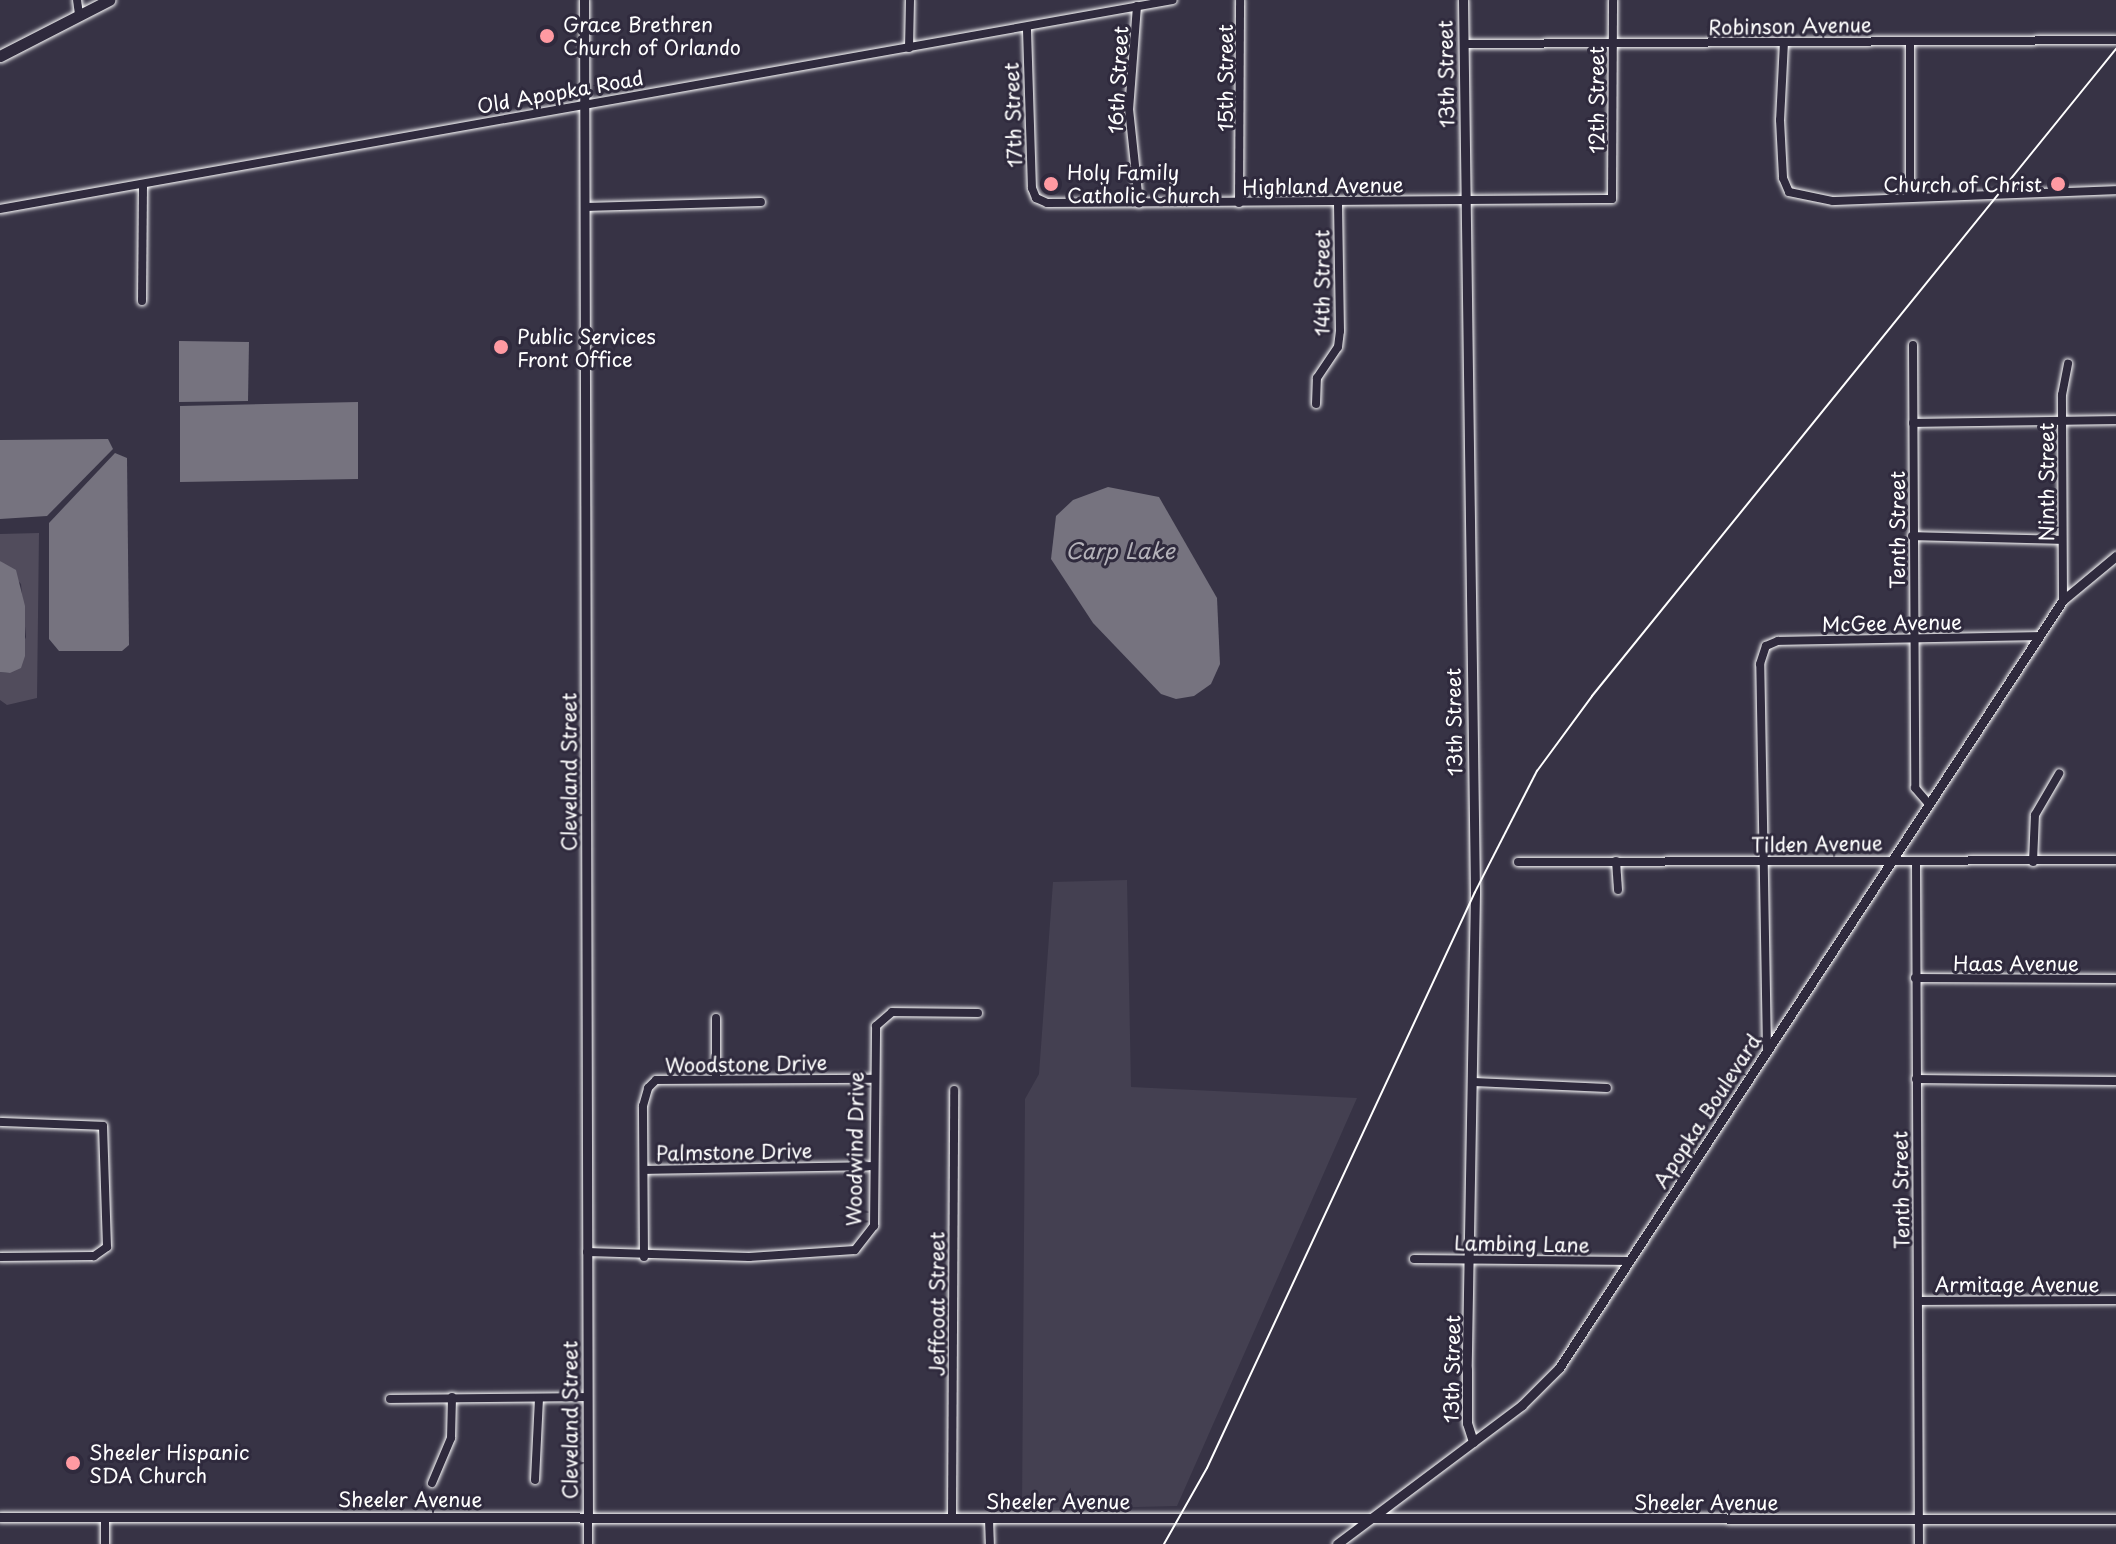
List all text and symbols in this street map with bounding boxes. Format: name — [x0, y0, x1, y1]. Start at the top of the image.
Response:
place label: Grace Brethren Church of Orlando — [563, 12, 741, 59]
street label: Robinson Avenue — [1709, 13, 1871, 39]
street label: 13th Street — [1433, 20, 1459, 128]
street label: 15th Street — [1213, 24, 1237, 132]
street label: 16th Street — [1103, 25, 1133, 135]
marker: Grace Brethren Church of Orlando — [538, 27, 556, 45]
street label: 12th Street — [1584, 45, 1608, 155]
street label: 17th Street — [999, 62, 1027, 168]
street label: Old Apopka Road — [474, 65, 646, 119]
place label: Holy Family Catholic Church — [1067, 160, 1221, 207]
place label: Church of Christ — [1883, 172, 2042, 196]
street label: Highland Avenue — [1242, 173, 1404, 199]
marker: Holy Family Catholic Church — [1042, 175, 1060, 193]
marker: Church of Christ — [2049, 175, 2067, 193]
street label: 14th Street — [1310, 229, 1334, 337]
place label: Public Services Front Office — [517, 324, 657, 371]
marker: Public Services Front Office — [492, 338, 510, 356]
street label: Ninth Street — [2034, 422, 2058, 542]
street label: Tenth Street — [1885, 470, 1909, 590]
water label: Carp Lake — [1065, 537, 1175, 563]
street label: McGee Avenue — [1821, 610, 1963, 636]
street label: 13th Street — [1441, 668, 1467, 776]
street label: Cleveland Street — [557, 693, 581, 851]
street label: Tilden Avenue — [1750, 831, 1884, 857]
street label: Haas Avenue — [1954, 951, 2078, 975]
street label: Apopka Boulevard — [1648, 1030, 1766, 1192]
street label: Woodstone Drive — [665, 1051, 827, 1077]
street label: Woodwind Drive — [842, 1071, 868, 1227]
street label: Tenth Street — [1888, 1130, 1914, 1250]
street label: Palmstone Drive — [656, 1139, 812, 1165]
street label: Lambing Lane — [1454, 1231, 1590, 1257]
street label: Jeffcoat Street — [925, 1232, 949, 1376]
street label: Armitage Avenue — [1935, 1272, 2099, 1296]
street label: 13th Street — [1439, 1315, 1465, 1423]
street label: Cleveland Street — [558, 1341, 582, 1499]
place label: Sheeler Hispanic SDA Church — [89, 1440, 250, 1487]
marker: Sheeler Hispanic SDA Church — [64, 1454, 82, 1472]
street label: Sheeler Avenue — [337, 1487, 483, 1511]
street label: Sheeler Avenue — [985, 1489, 1131, 1513]
street label: Sheeler Avenue — [1633, 1490, 1779, 1514]

